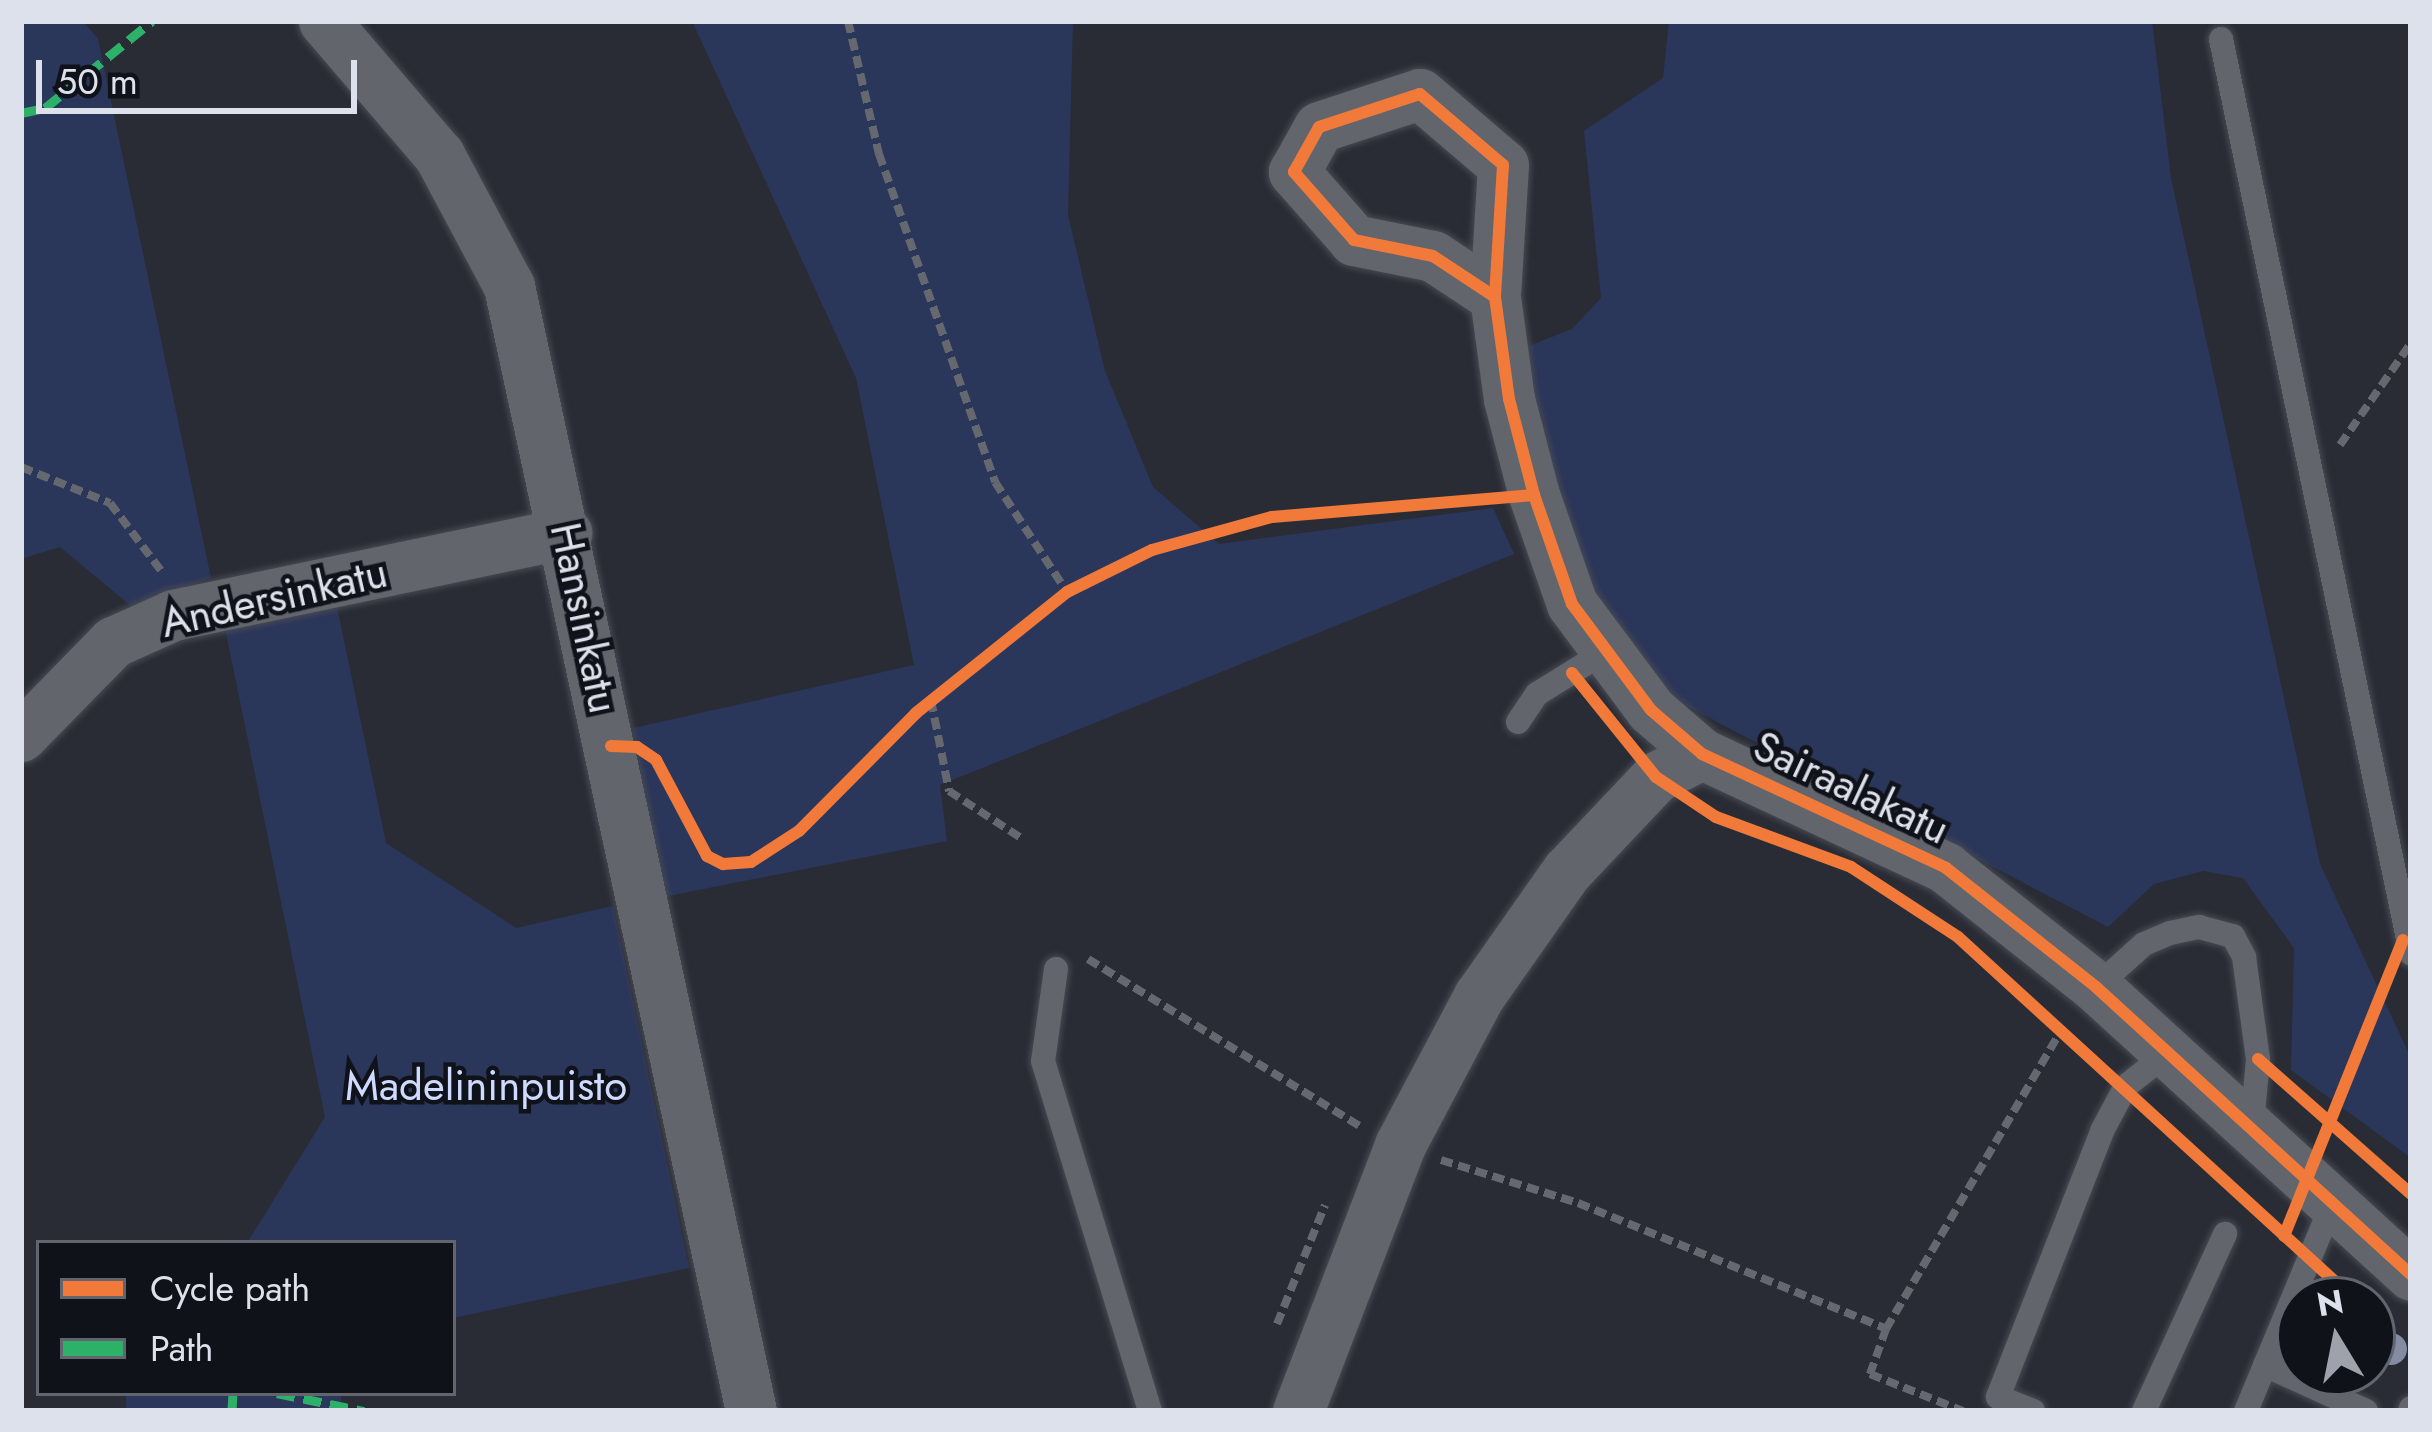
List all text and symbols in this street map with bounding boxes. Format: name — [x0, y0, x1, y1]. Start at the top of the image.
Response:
scale bar — [42, 36, 363, 110]
text: 50 m — [57, 55, 138, 107]
street label: Hansinkatu — [539, 518, 629, 718]
street label: Andersinkatu — [156, 548, 392, 648]
street label: Sairaalakatu — [1745, 721, 1957, 855]
park label: Madelininpuisto — [345, 1061, 627, 1111]
legend — [36, 1240, 456, 1396]
text: Cycle path — [150, 1262, 310, 1314]
north arrow — [2276, 1276, 2396, 1396]
text: N — [2313, 1278, 2347, 1328]
text: Path — [150, 1322, 214, 1374]

